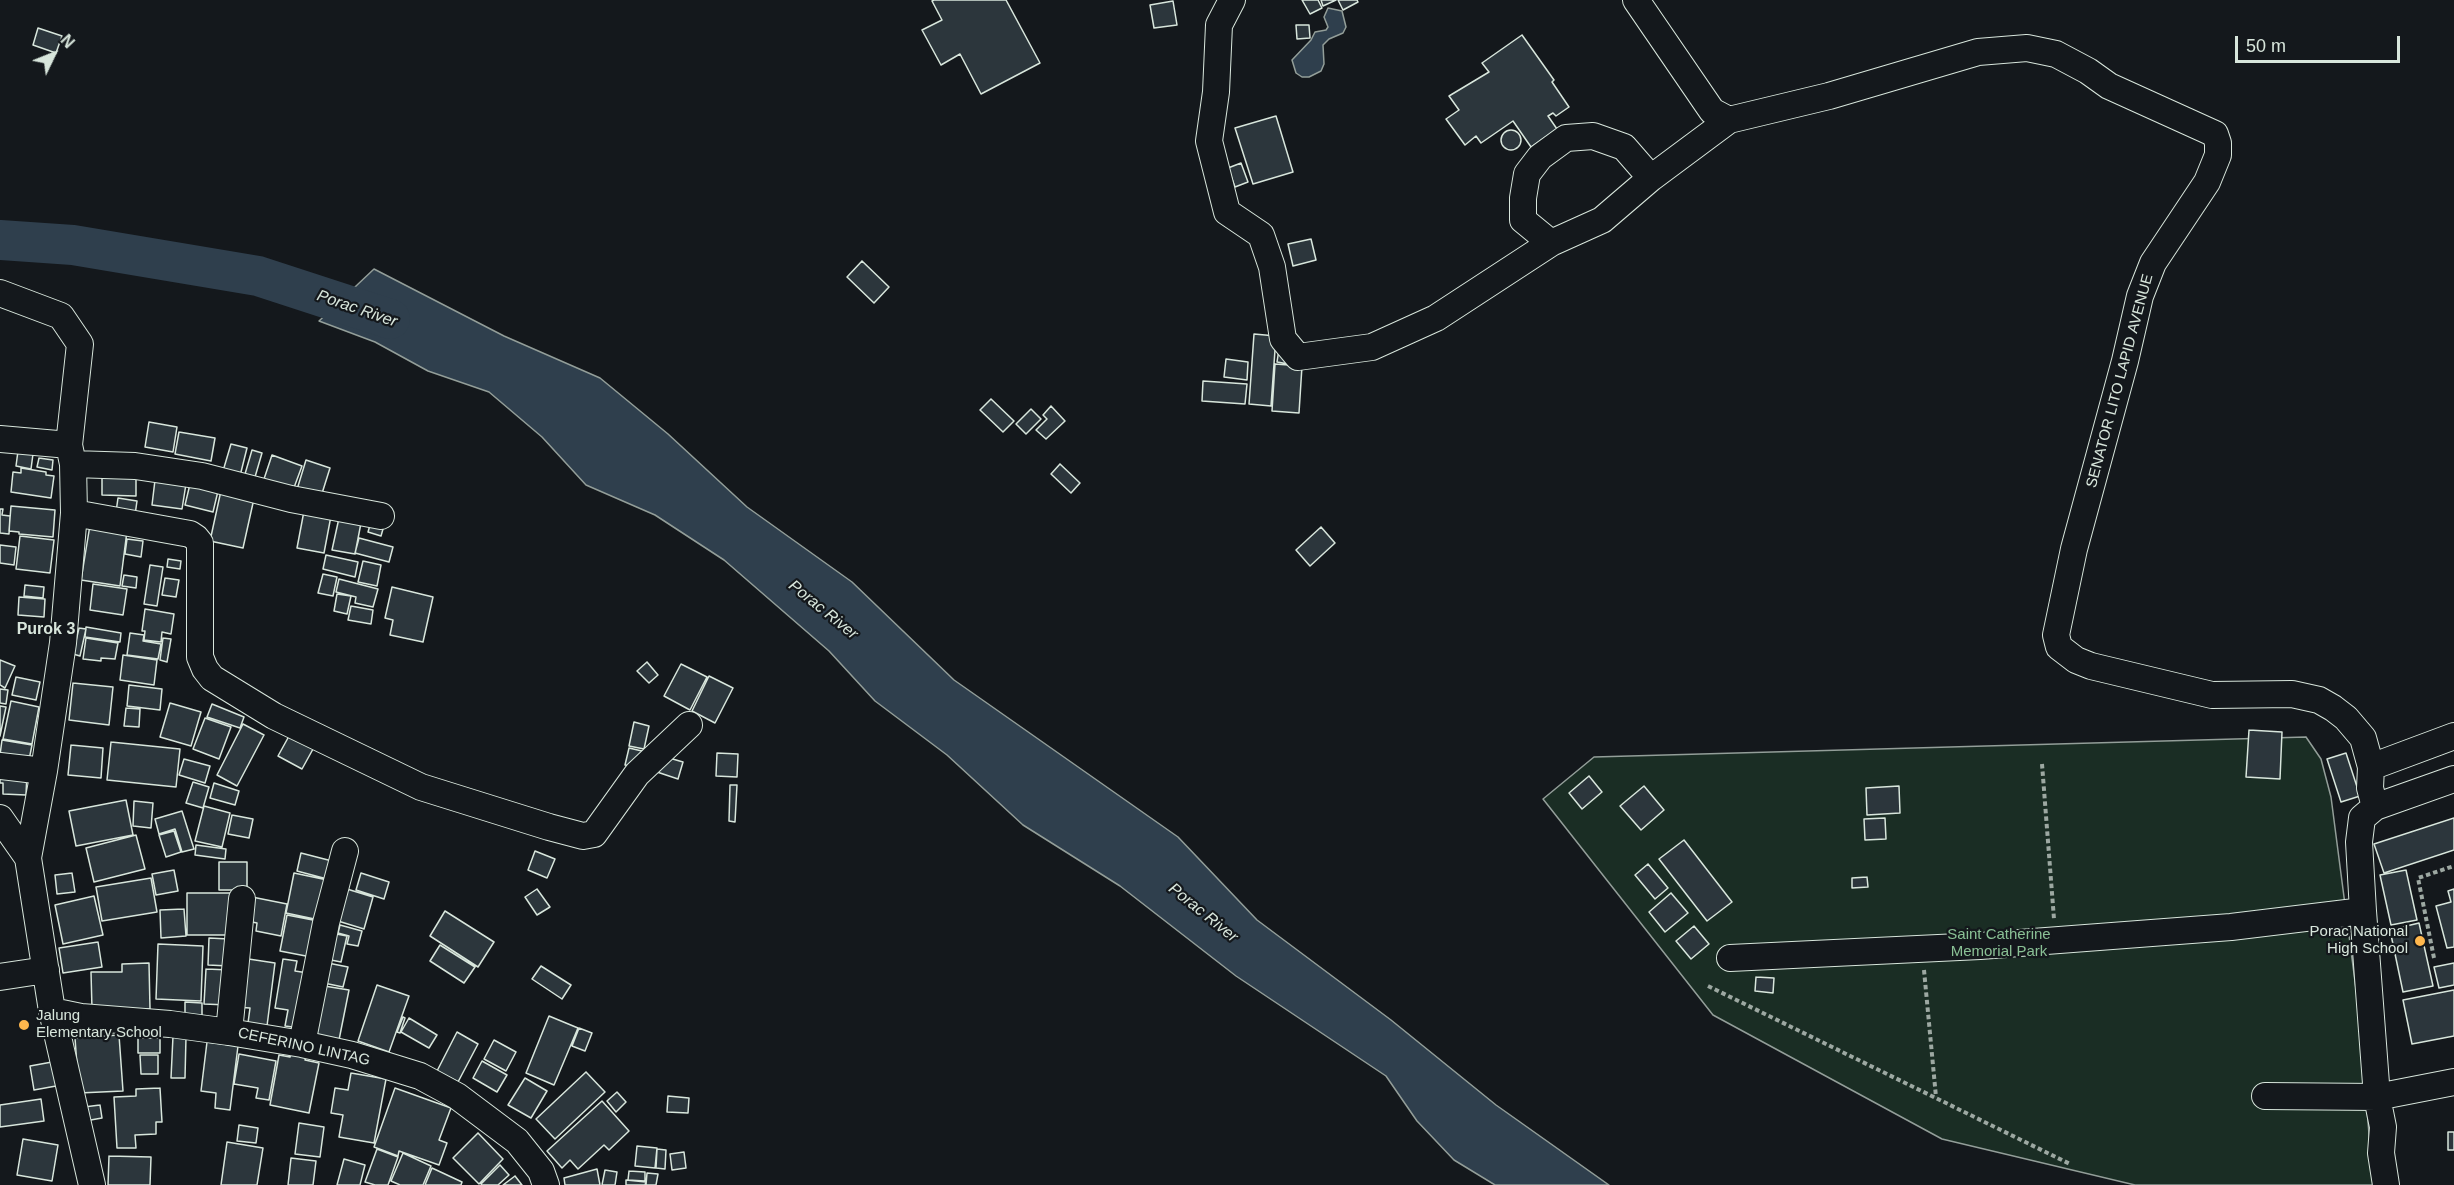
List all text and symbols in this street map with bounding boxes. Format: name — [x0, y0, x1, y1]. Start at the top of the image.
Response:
north arrow — [24, 24, 84, 84]
scale bar — [2238, 24, 2403, 62]
text: N — [57, 31, 78, 51]
text: 50 m — [2246, 36, 2286, 56]
street label: SENATOR LITO LAPID AVENUE — [2083, 272, 2157, 490]
water label: Porac River — [314, 286, 400, 332]
water label: Porac River — [784, 576, 862, 644]
district label: Purok 3 — [17, 620, 75, 640]
water label: Porac River — [1164, 879, 1242, 947]
place label: Porac National High School — [2310, 923, 2408, 958]
park label: Saint Catherine Memorial Park — [1947, 926, 2051, 961]
marker: Porac National High School — [2413, 934, 2427, 948]
place label: Jalung Elementary School — [36, 1007, 162, 1042]
marker: Jalung Elementary School — [17, 1018, 31, 1032]
street label: CEFERINO LINTAG — [236, 1024, 372, 1070]

